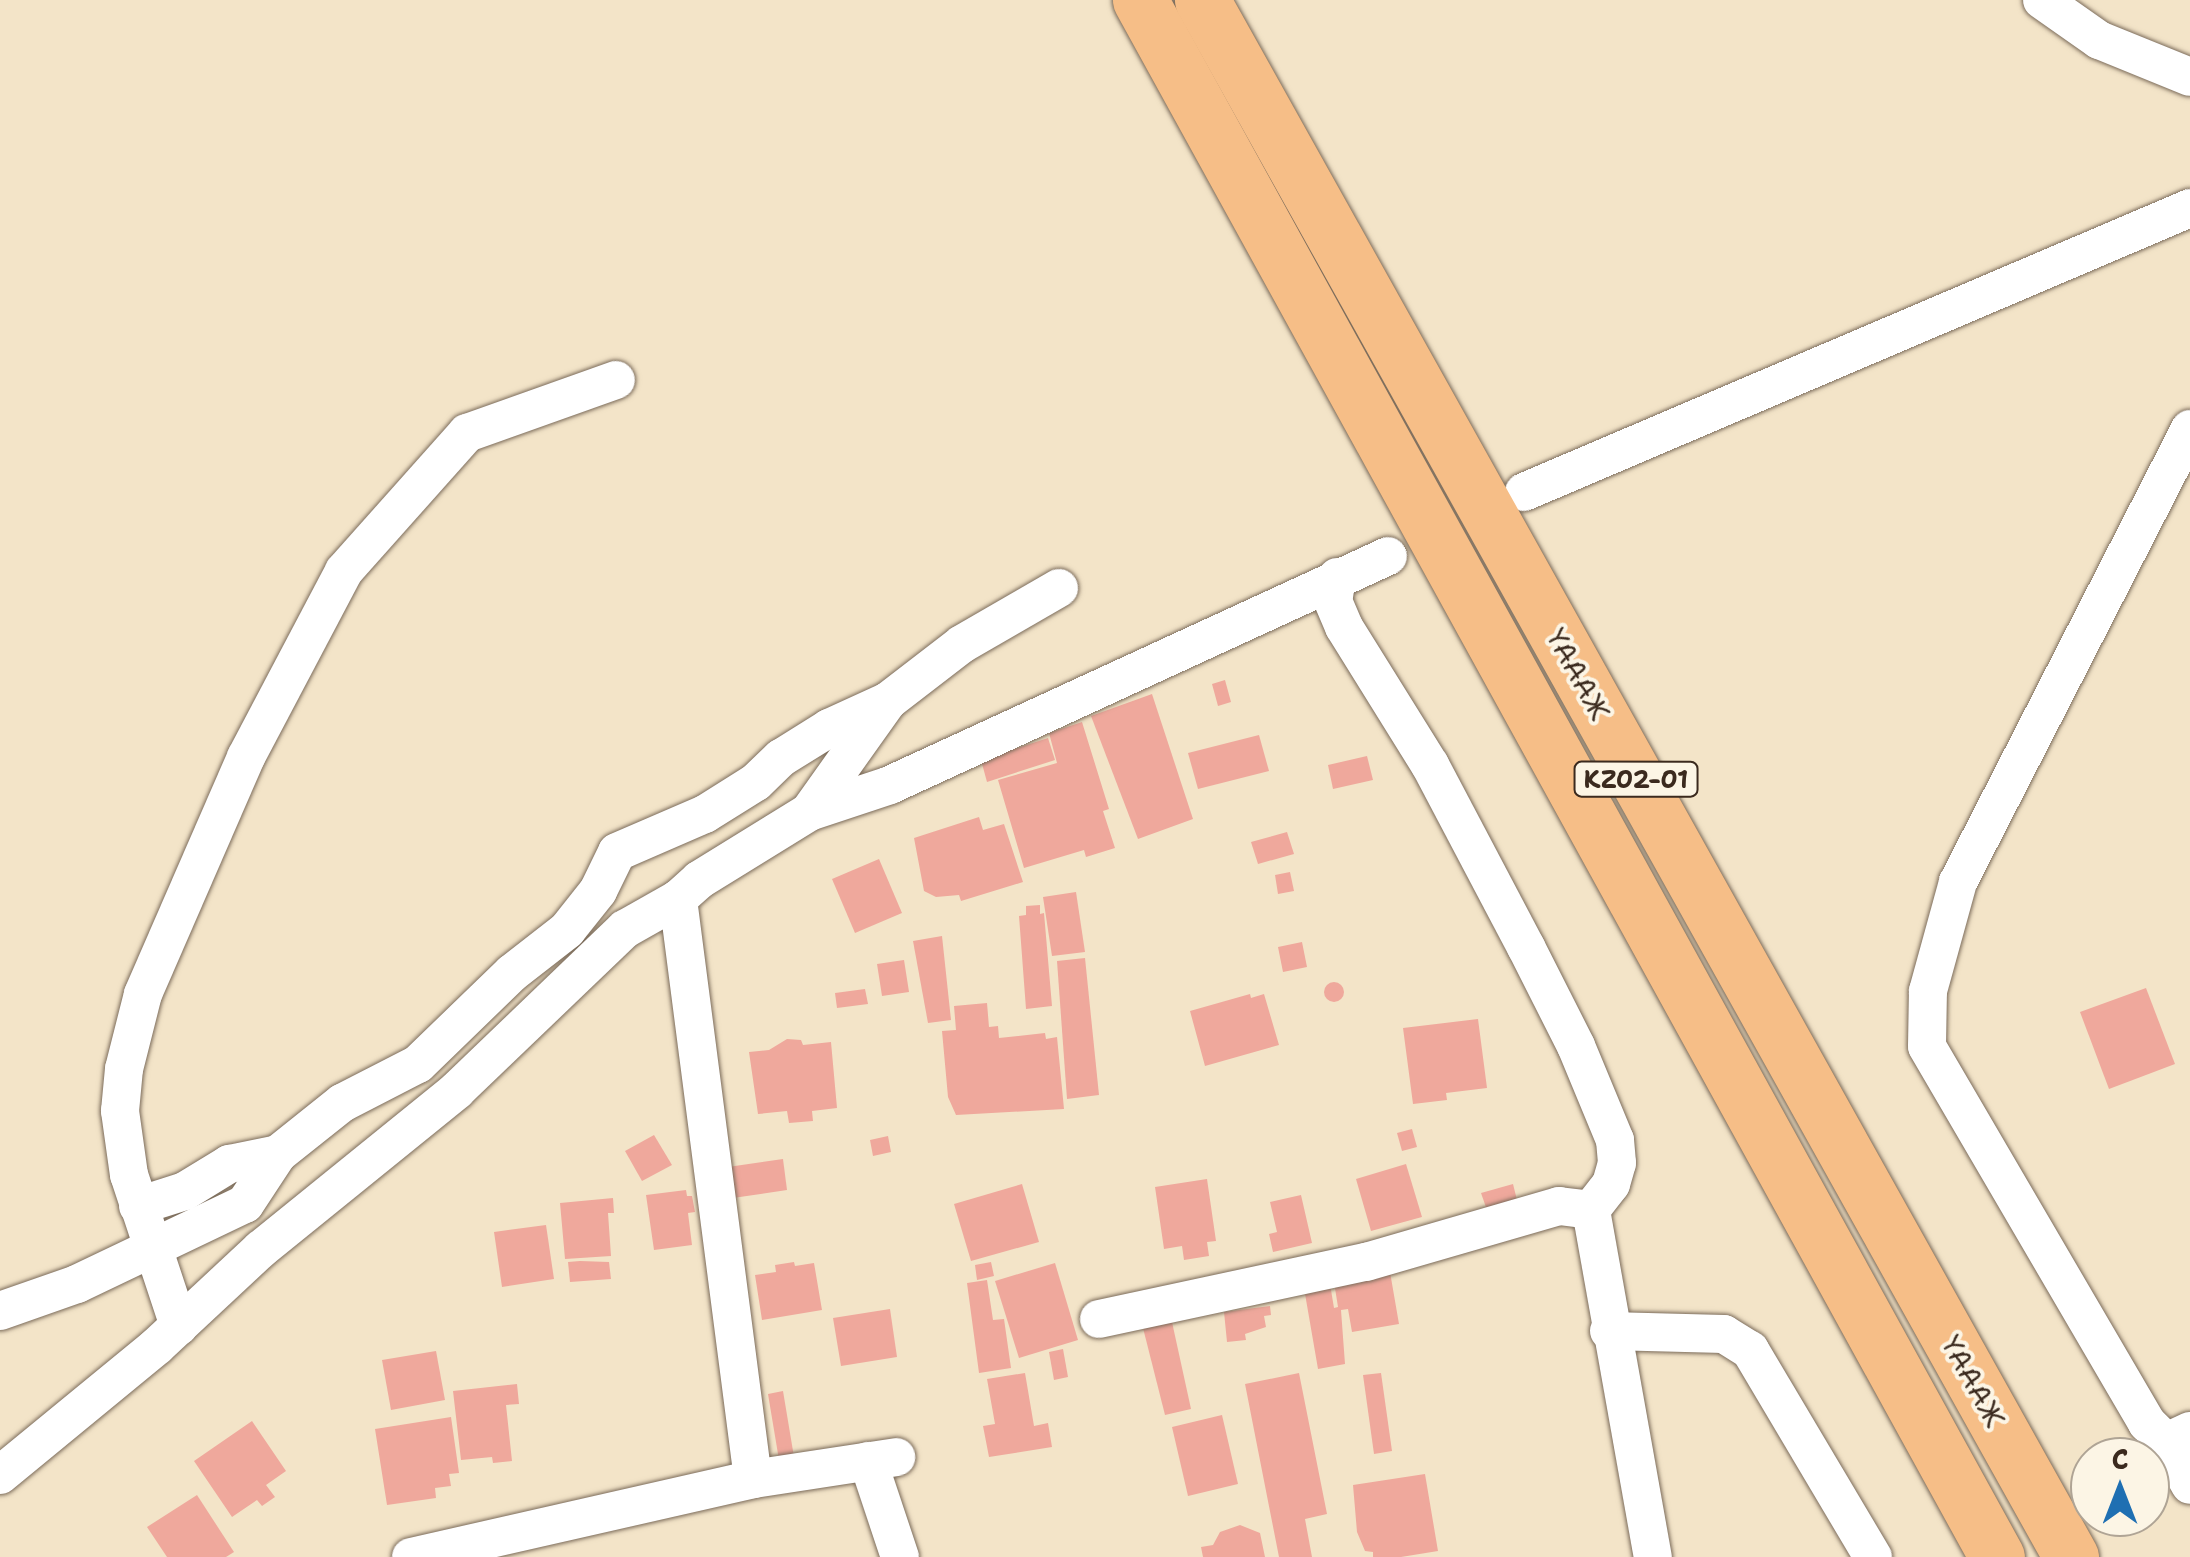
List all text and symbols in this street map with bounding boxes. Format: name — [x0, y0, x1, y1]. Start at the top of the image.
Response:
street label: ҮАААЖ — [1539, 622, 1617, 726]
road number: KZ02-01 — [1574, 759, 1698, 799]
street label: ҮАААЖ — [1934, 1329, 2012, 1433]
north arrow — [2070, 1437, 2170, 1537]
text: С — [2111, 1440, 2129, 1478]

